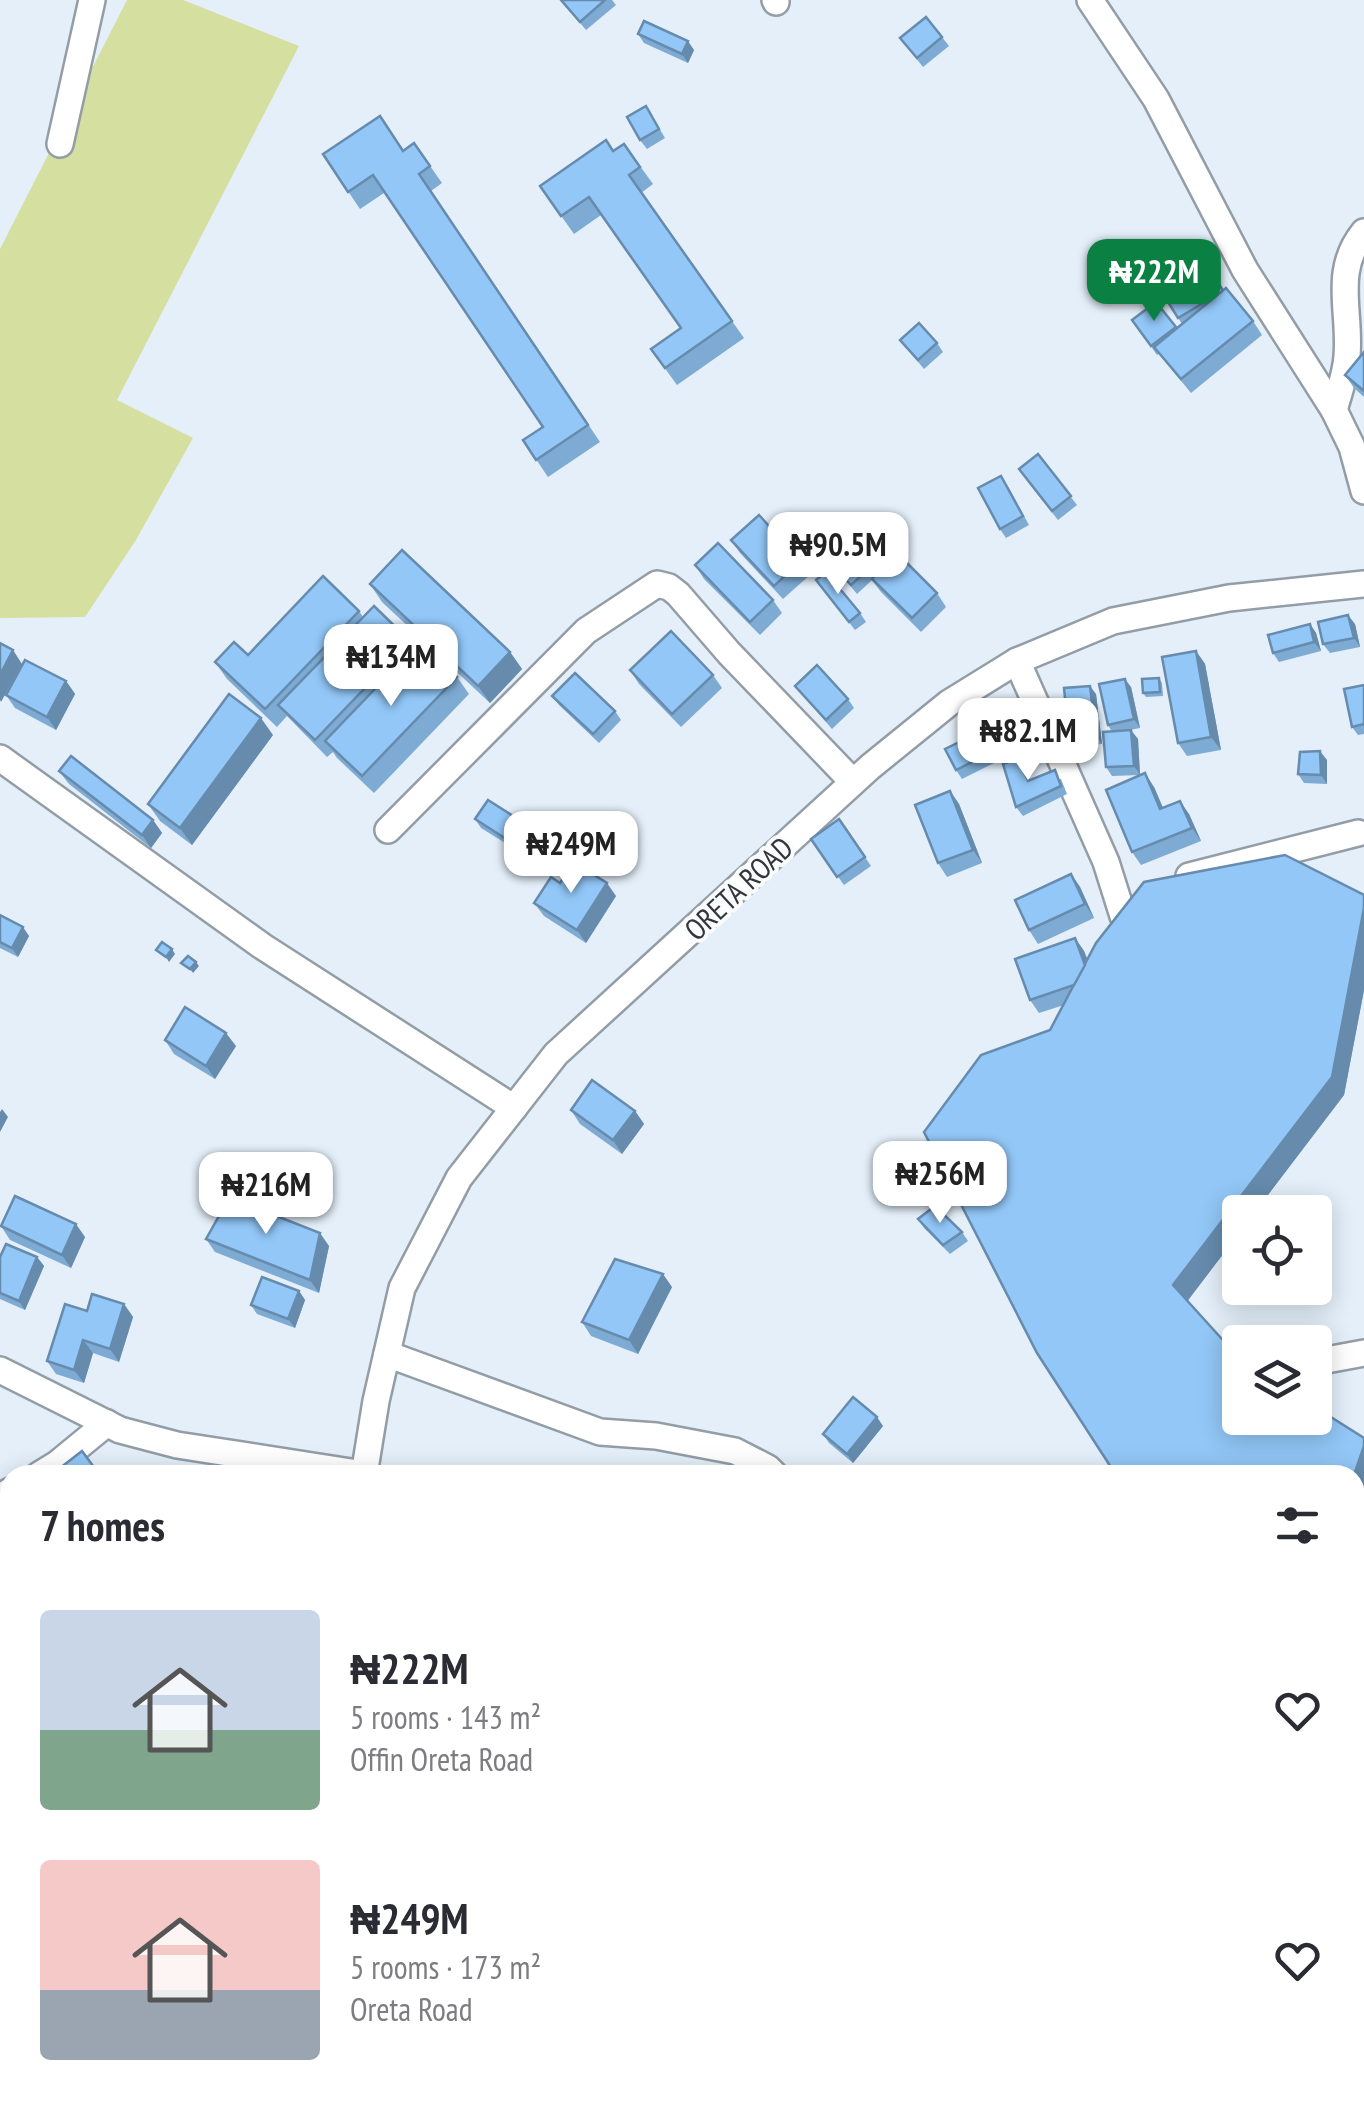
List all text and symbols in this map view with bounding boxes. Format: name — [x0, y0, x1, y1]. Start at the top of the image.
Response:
pin: ₦222M — [1084, 239, 1224, 324]
text: ₦222M — [1109, 250, 1199, 292]
pin: ₦90.5M — [757, 512, 919, 597]
text: ₦90.5M — [789, 523, 887, 565]
pin: ₦134M — [321, 624, 461, 709]
text: ₦134M — [346, 635, 436, 677]
pin: ₦82.1M — [947, 698, 1109, 783]
text: ₦82.1M — [979, 709, 1077, 751]
pin: ₦249M — [501, 811, 641, 896]
text: ₦249M — [526, 822, 616, 864]
street label: ORETA ROAD — [676, 828, 800, 948]
pin: ₦256M — [870, 1141, 1010, 1226]
pin: ₦216M — [196, 1152, 336, 1237]
text: ₦256M — [895, 1152, 985, 1194]
text: ₦216M — [221, 1163, 311, 1205]
map controls — [1222, 1195, 1332, 1435]
button: locate — [1222, 1195, 1332, 1305]
button: layers — [1222, 1325, 1332, 1435]
text: 7 homes — [40, 1498, 165, 1553]
icon: filters — [1270, 1498, 1325, 1553]
text: ₦222M — [350, 1641, 468, 1696]
icon: home — [120, 1650, 240, 1770]
icon: heart — [1270, 1683, 1325, 1738]
text: 5 rooms · 143 m² — [350, 1696, 541, 1738]
text: Offin Oreta Road — [350, 1738, 533, 1780]
text: ₦249M — [350, 1891, 468, 1946]
icon: home — [120, 1900, 240, 2020]
icon: heart — [1270, 1933, 1325, 1988]
text: 5 rooms · 173 m² — [350, 1946, 541, 1988]
text: Oreta Road — [350, 1988, 473, 2030]

